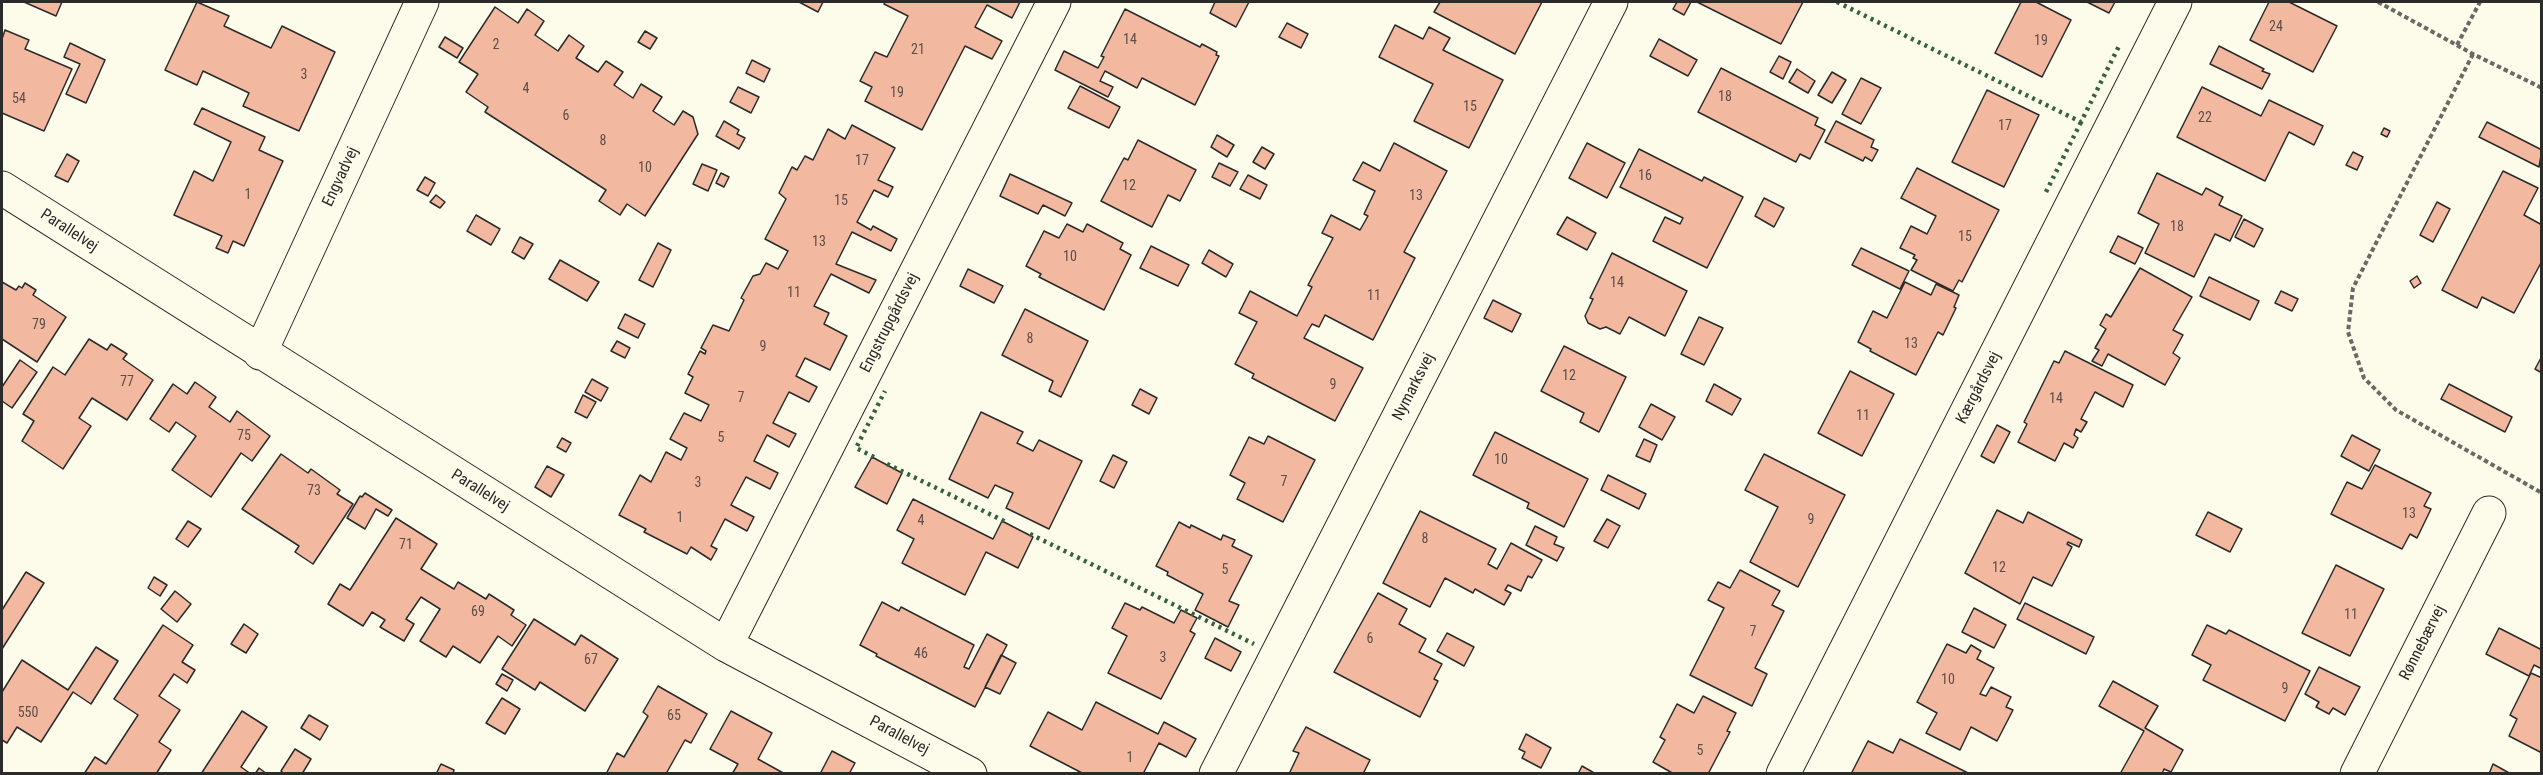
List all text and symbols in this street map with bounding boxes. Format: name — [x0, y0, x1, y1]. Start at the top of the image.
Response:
house number: 24 — [2269, 19, 2283, 35]
house number: 14 — [1123, 32, 1137, 48]
house number: 19 — [2034, 33, 2048, 49]
house number: 2 — [493, 37, 499, 53]
house number: 21 — [911, 42, 925, 58]
house number: 3 — [301, 67, 307, 83]
house number: 4 — [523, 81, 529, 97]
house number: 19 — [890, 85, 904, 101]
house number: 18 — [1718, 89, 1732, 105]
house number: 54 — [12, 91, 26, 107]
house number: 15 — [1463, 99, 1477, 115]
house number: 6 — [563, 108, 569, 124]
house number: 22 — [2198, 110, 2212, 126]
house number: 17 — [1998, 118, 2012, 134]
house number: 8 — [600, 133, 606, 149]
street label: Engvadvej — [319, 144, 363, 210]
house number: 17 — [855, 153, 869, 169]
house number: 10 — [638, 160, 652, 176]
house number: 16 — [1638, 168, 1652, 184]
house number: 12 — [1122, 178, 1136, 194]
house number: 1 — [245, 187, 251, 203]
house number: 13 — [1409, 188, 1423, 204]
house number: 15 — [834, 193, 848, 209]
street label: Parallelvej — [37, 205, 101, 257]
house number: 18 — [2170, 219, 2184, 235]
house number: 15 — [1958, 229, 1972, 245]
house number: 13 — [812, 234, 826, 250]
house number: 10 — [1063, 249, 1077, 265]
street label: Engstrupgårdsvej — [857, 270, 923, 376]
house number: 14 — [1610, 275, 1624, 291]
house number: 11 — [787, 285, 801, 301]
house number: 11 — [1367, 288, 1381, 304]
house number: 79 — [32, 317, 46, 333]
house number: 8 — [1027, 331, 1033, 347]
house number: 13 — [1904, 336, 1918, 352]
house number: 9 — [760, 339, 766, 355]
street label: Kærgårdsvej — [1953, 349, 2005, 427]
street label: Nymarksvej — [1389, 350, 1439, 424]
house number: 12 — [1562, 368, 1576, 384]
house number: 77 — [120, 374, 134, 390]
house number: 9 — [1330, 377, 1336, 393]
house number: 7 — [738, 390, 744, 406]
house number: 14 — [2049, 391, 2063, 407]
house number: 11 — [1856, 408, 1870, 424]
house number: 75 — [237, 428, 251, 444]
house number: 5 — [718, 430, 724, 446]
house number: 10 — [1494, 452, 1508, 468]
street label: Parallelvej — [447, 466, 513, 516]
house number: 7 — [1281, 474, 1287, 490]
house number: 3 — [695, 475, 701, 491]
house number: 73 — [307, 483, 321, 499]
house number: 13 — [2402, 506, 2416, 522]
house number: 1 — [677, 510, 683, 526]
house number: 9 — [1808, 512, 1814, 528]
house number: 4 — [918, 513, 924, 529]
house number: 8 — [1422, 531, 1428, 547]
house number: 71 — [399, 537, 413, 553]
house number: 12 — [1992, 560, 2006, 576]
house number: 5 — [1222, 562, 1228, 578]
street label: Rønnebærvej — [2396, 602, 2450, 684]
house number: 69 — [471, 604, 485, 620]
house number: 11 — [2344, 607, 2358, 623]
house number: 7 — [1750, 624, 1756, 640]
house number: 6 — [1367, 631, 1373, 647]
house number: 46 — [914, 646, 928, 662]
house number: 3 — [1160, 650, 1166, 666]
house number: 67 — [584, 652, 598, 668]
house number: 10 — [1941, 672, 1955, 688]
house number: 9 — [2282, 681, 2288, 697]
house number: 550 — [18, 705, 38, 721]
house number: 65 — [667, 708, 681, 724]
street label: Parallelvej — [866, 712, 932, 760]
house number: 5 — [1697, 743, 1703, 759]
house number: 1 — [1127, 750, 1133, 766]

